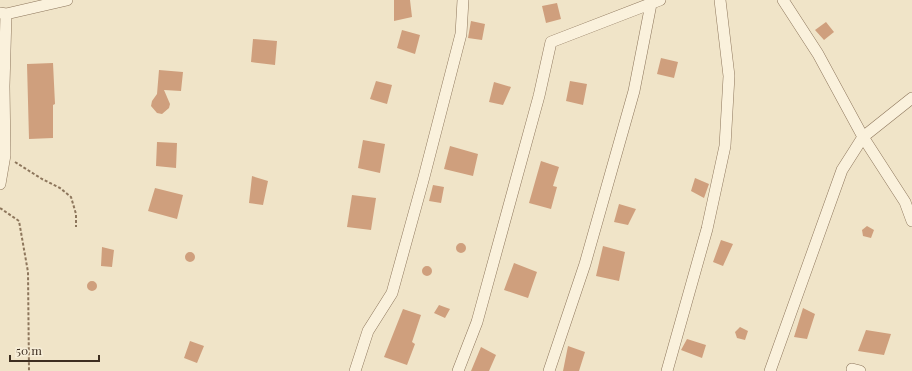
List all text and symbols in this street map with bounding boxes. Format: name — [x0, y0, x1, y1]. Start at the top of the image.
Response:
scale bar — [10, 337, 99, 363]
text: 50 m — [16, 342, 42, 358]

